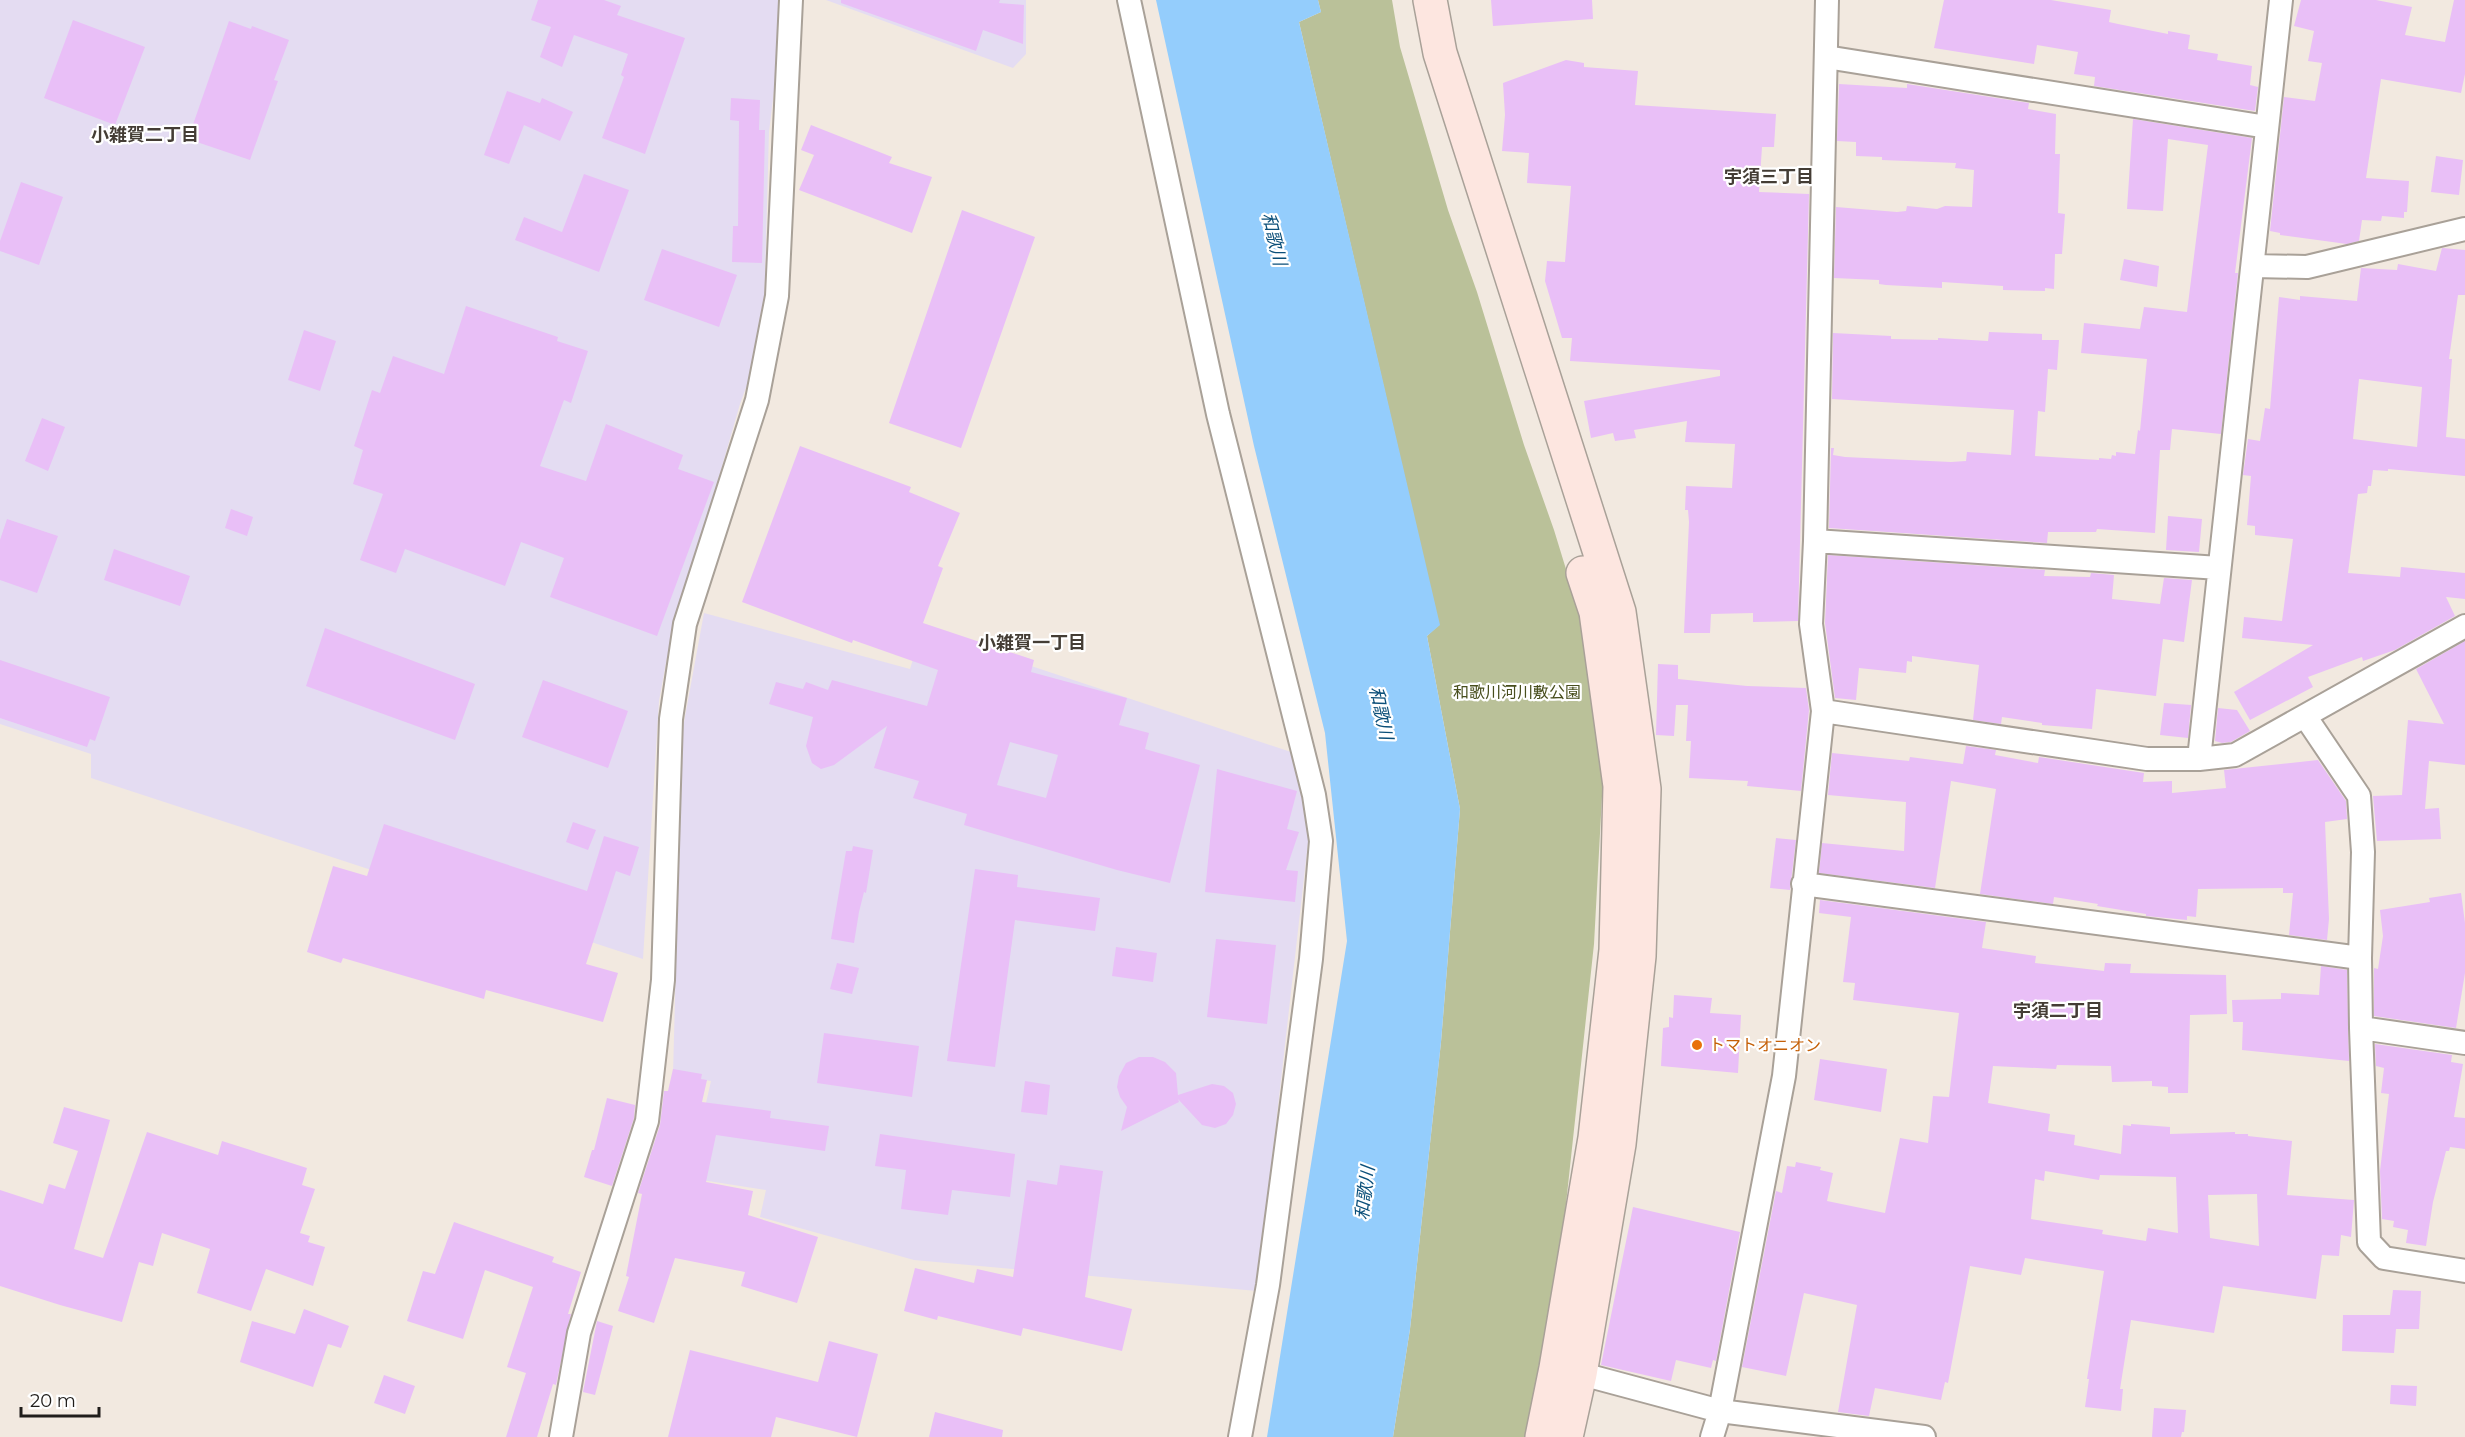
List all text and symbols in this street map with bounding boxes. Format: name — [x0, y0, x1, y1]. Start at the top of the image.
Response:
district label: 小雑賀二丁目 — [91, 124, 199, 146]
district label: 宇須三丁目 — [1724, 166, 1814, 188]
water label: 和歌川 — [1257, 210, 1292, 270]
district label: 小雑賀一丁目 — [978, 632, 1086, 654]
park label: 和歌川河川敷公園 — [1453, 683, 1581, 702]
water label: 和歌川 — [1365, 684, 1398, 744]
district label: 宇須二丁目 — [2013, 1000, 2103, 1022]
place label: トマトオニオン — [1709, 1036, 1821, 1055]
marker: トマトオニオン — [1690, 1038, 1704, 1052]
water label: 和歌川 — [1351, 1163, 1379, 1221]
scale bar — [21, 1380, 99, 1418]
text: 20 m — [30, 1390, 76, 1412]

